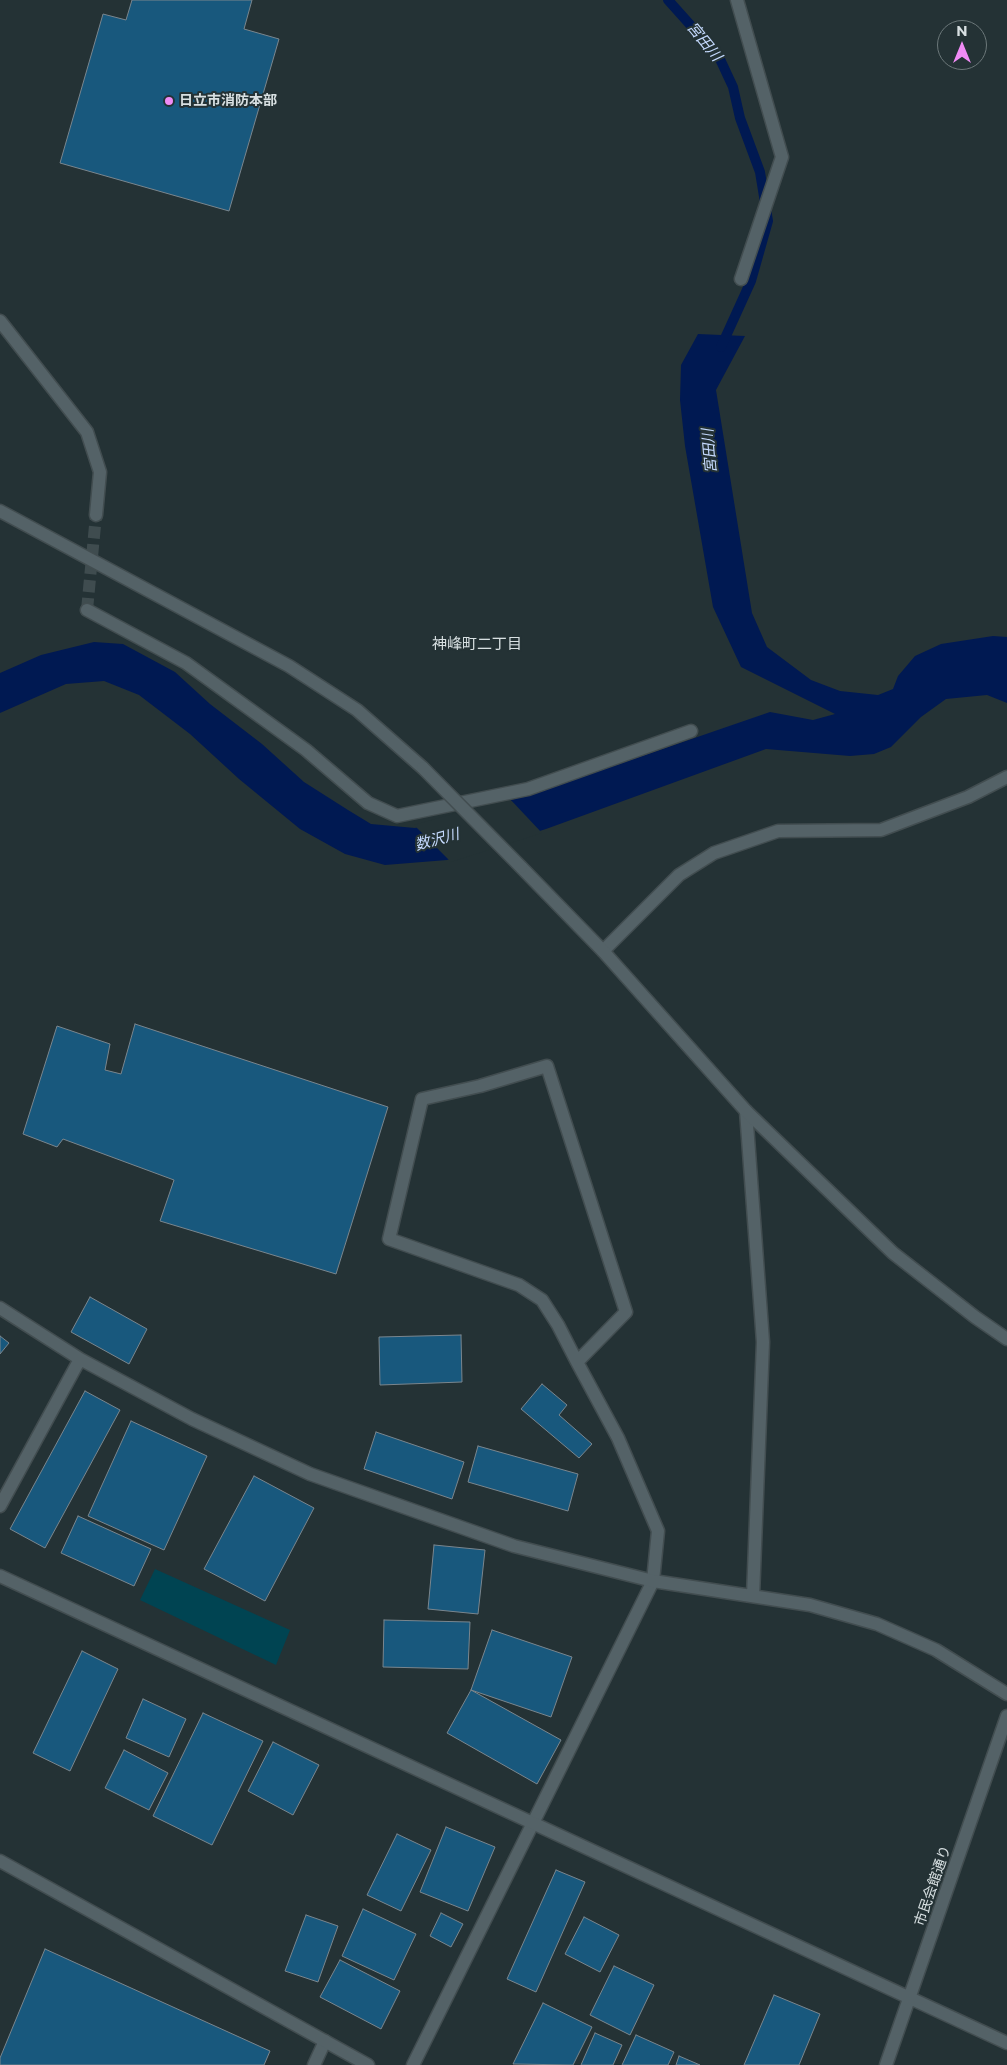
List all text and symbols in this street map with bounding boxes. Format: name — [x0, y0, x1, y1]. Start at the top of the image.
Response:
water label: 宮田川 — [683, 19, 725, 65]
north arrow — [937, 20, 987, 70]
text: N — [956, 22, 968, 40]
place label: 日立市消防本部 — [179, 93, 277, 109]
marker: 日立市消防本部 — [163, 95, 175, 107]
water label: 宮田川 — [699, 428, 721, 474]
district label: 神峰町二丁目 — [432, 636, 522, 654]
water label: 数沢川 — [413, 825, 461, 855]
street label: 市民会館通り — [911, 1844, 955, 1928]

